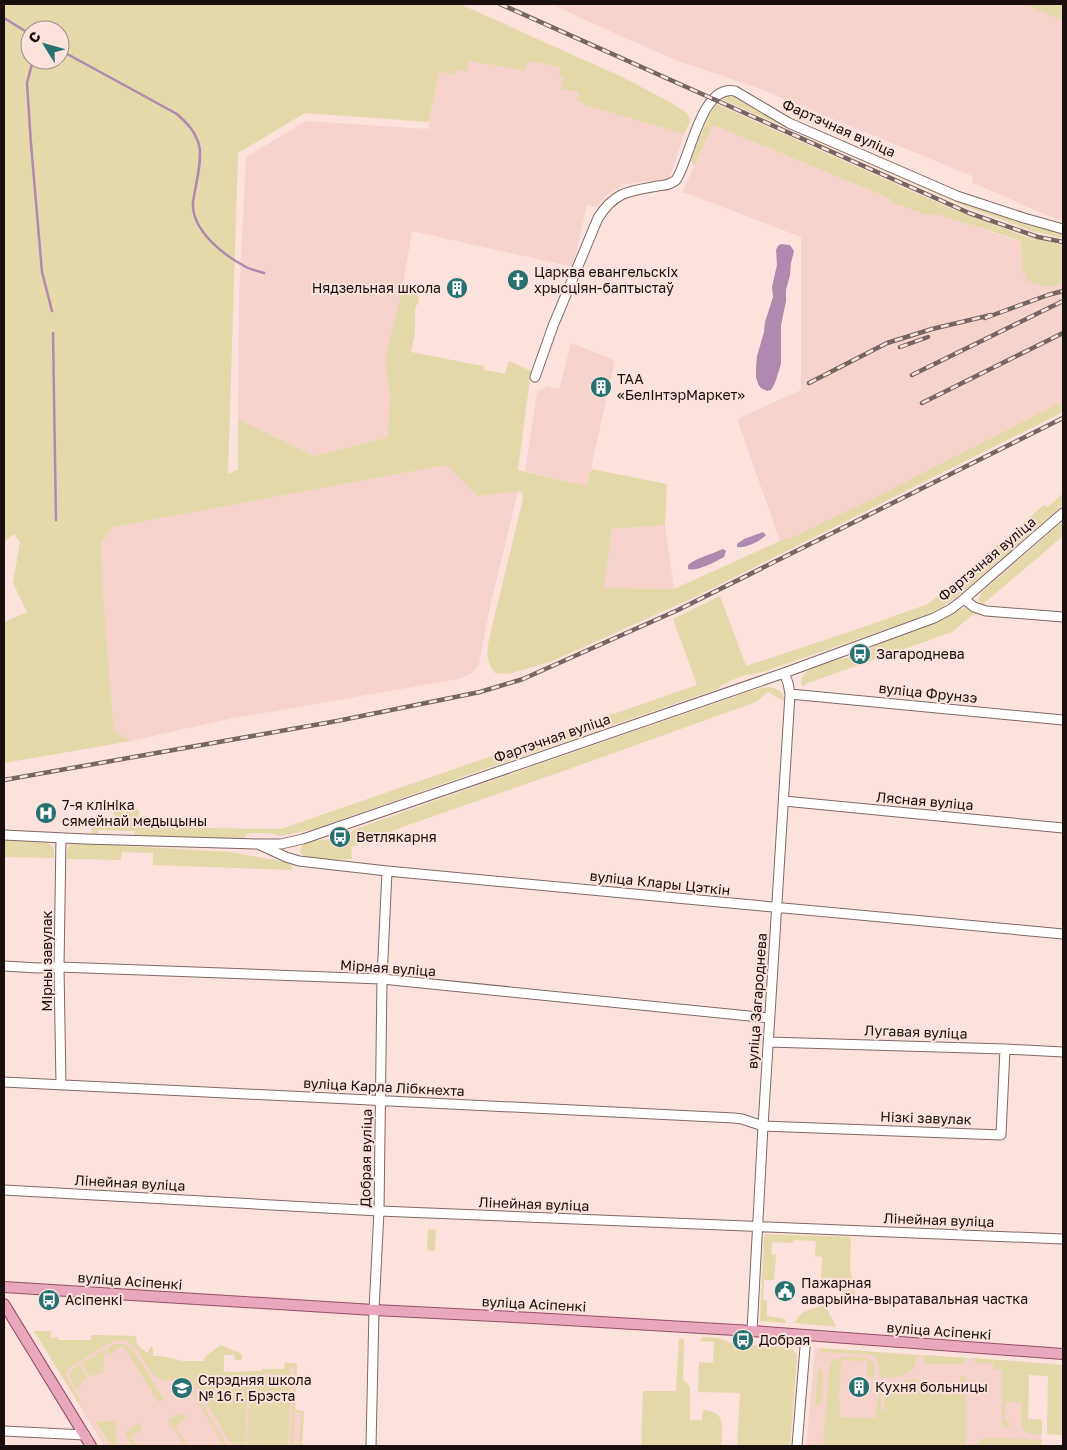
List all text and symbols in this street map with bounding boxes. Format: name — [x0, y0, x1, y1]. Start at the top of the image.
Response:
north arrow — [20, 20, 70, 70]
text: С — [24, 28, 44, 46]
street label: Фартэчная вуліца — [780, 95, 899, 160]
place label: Царква евангельскіх хрысціян-баптыстаў — [534, 263, 678, 296]
church icon: Царква евангельскіх хрысціян-баптыстаў — [506, 268, 530, 292]
building icon: Нядзельная школа — [445, 276, 469, 300]
place label: Нядзельная школа — [312, 279, 441, 296]
place label: ТАА «БелІнтэрМаркет» — [617, 370, 745, 403]
building icon: ТАА «БелІнтэрМаркет» — [589, 375, 613, 399]
street label: Фартэчная вуліца — [934, 513, 1039, 604]
bus stop icon: Загароднева — [848, 642, 872, 666]
place label: Загароднева — [876, 645, 965, 662]
street label: вуліца Фрунзэ — [878, 679, 978, 706]
street label: Фартэчная вуліца — [491, 710, 612, 765]
street label: Лясная вуліца — [876, 788, 974, 813]
place label: 7-я клініка сямейнай медыцыны — [62, 796, 207, 829]
hospital icon: 7-я клініка сямейнай медыцыны — [34, 801, 58, 825]
bus stop icon: Ветлякарня — [328, 825, 352, 849]
place label: Ветлякарня — [356, 828, 437, 845]
street label: вуліца Клары Цэткін — [589, 867, 731, 898]
street label: Мірны завулак — [38, 910, 55, 1012]
street label: вуліца Загароднева — [743, 932, 770, 1069]
street label: Мірная вуліца — [339, 956, 437, 979]
street label: Лугавая вуліца — [864, 1021, 968, 1042]
street label: вуліца Карла Лібкнехта — [303, 1074, 465, 1099]
street label: Нізкі завулак — [880, 1107, 972, 1128]
street label: Добрая вуліца — [356, 1109, 375, 1207]
street label: Лінейная вуліца — [74, 1171, 186, 1194]
street label: Лінейная вуліца — [478, 1193, 590, 1214]
street label: Лінейная вуліца — [883, 1209, 995, 1230]
street label: вуліца Асіпенкі — [77, 1268, 183, 1293]
place label: Пажарная аварыйна-выратавальная частка — [801, 1274, 1028, 1307]
public building icon: Пажарная аварыйна-выратавальная частка — [773, 1279, 797, 1303]
bus stop icon: Асіпенкі — [37, 1288, 61, 1312]
place label: Асіпенкі — [65, 1291, 122, 1308]
street label: вуліца Асіпенкі — [481, 1292, 587, 1315]
street label: вуліца Асіпенкі — [886, 1318, 992, 1343]
bus stop icon: Добрая — [731, 1328, 755, 1352]
place label: Добрая — [759, 1331, 810, 1348]
place label: Сярэдняя школа № 16 г. Брэста — [198, 1371, 312, 1404]
building icon: Кухня больницы — [847, 1375, 871, 1399]
school or university icon: Сярэдняя школа № 16 г. Брэста — [170, 1376, 194, 1400]
place label: Кухня больницы — [875, 1378, 988, 1395]

